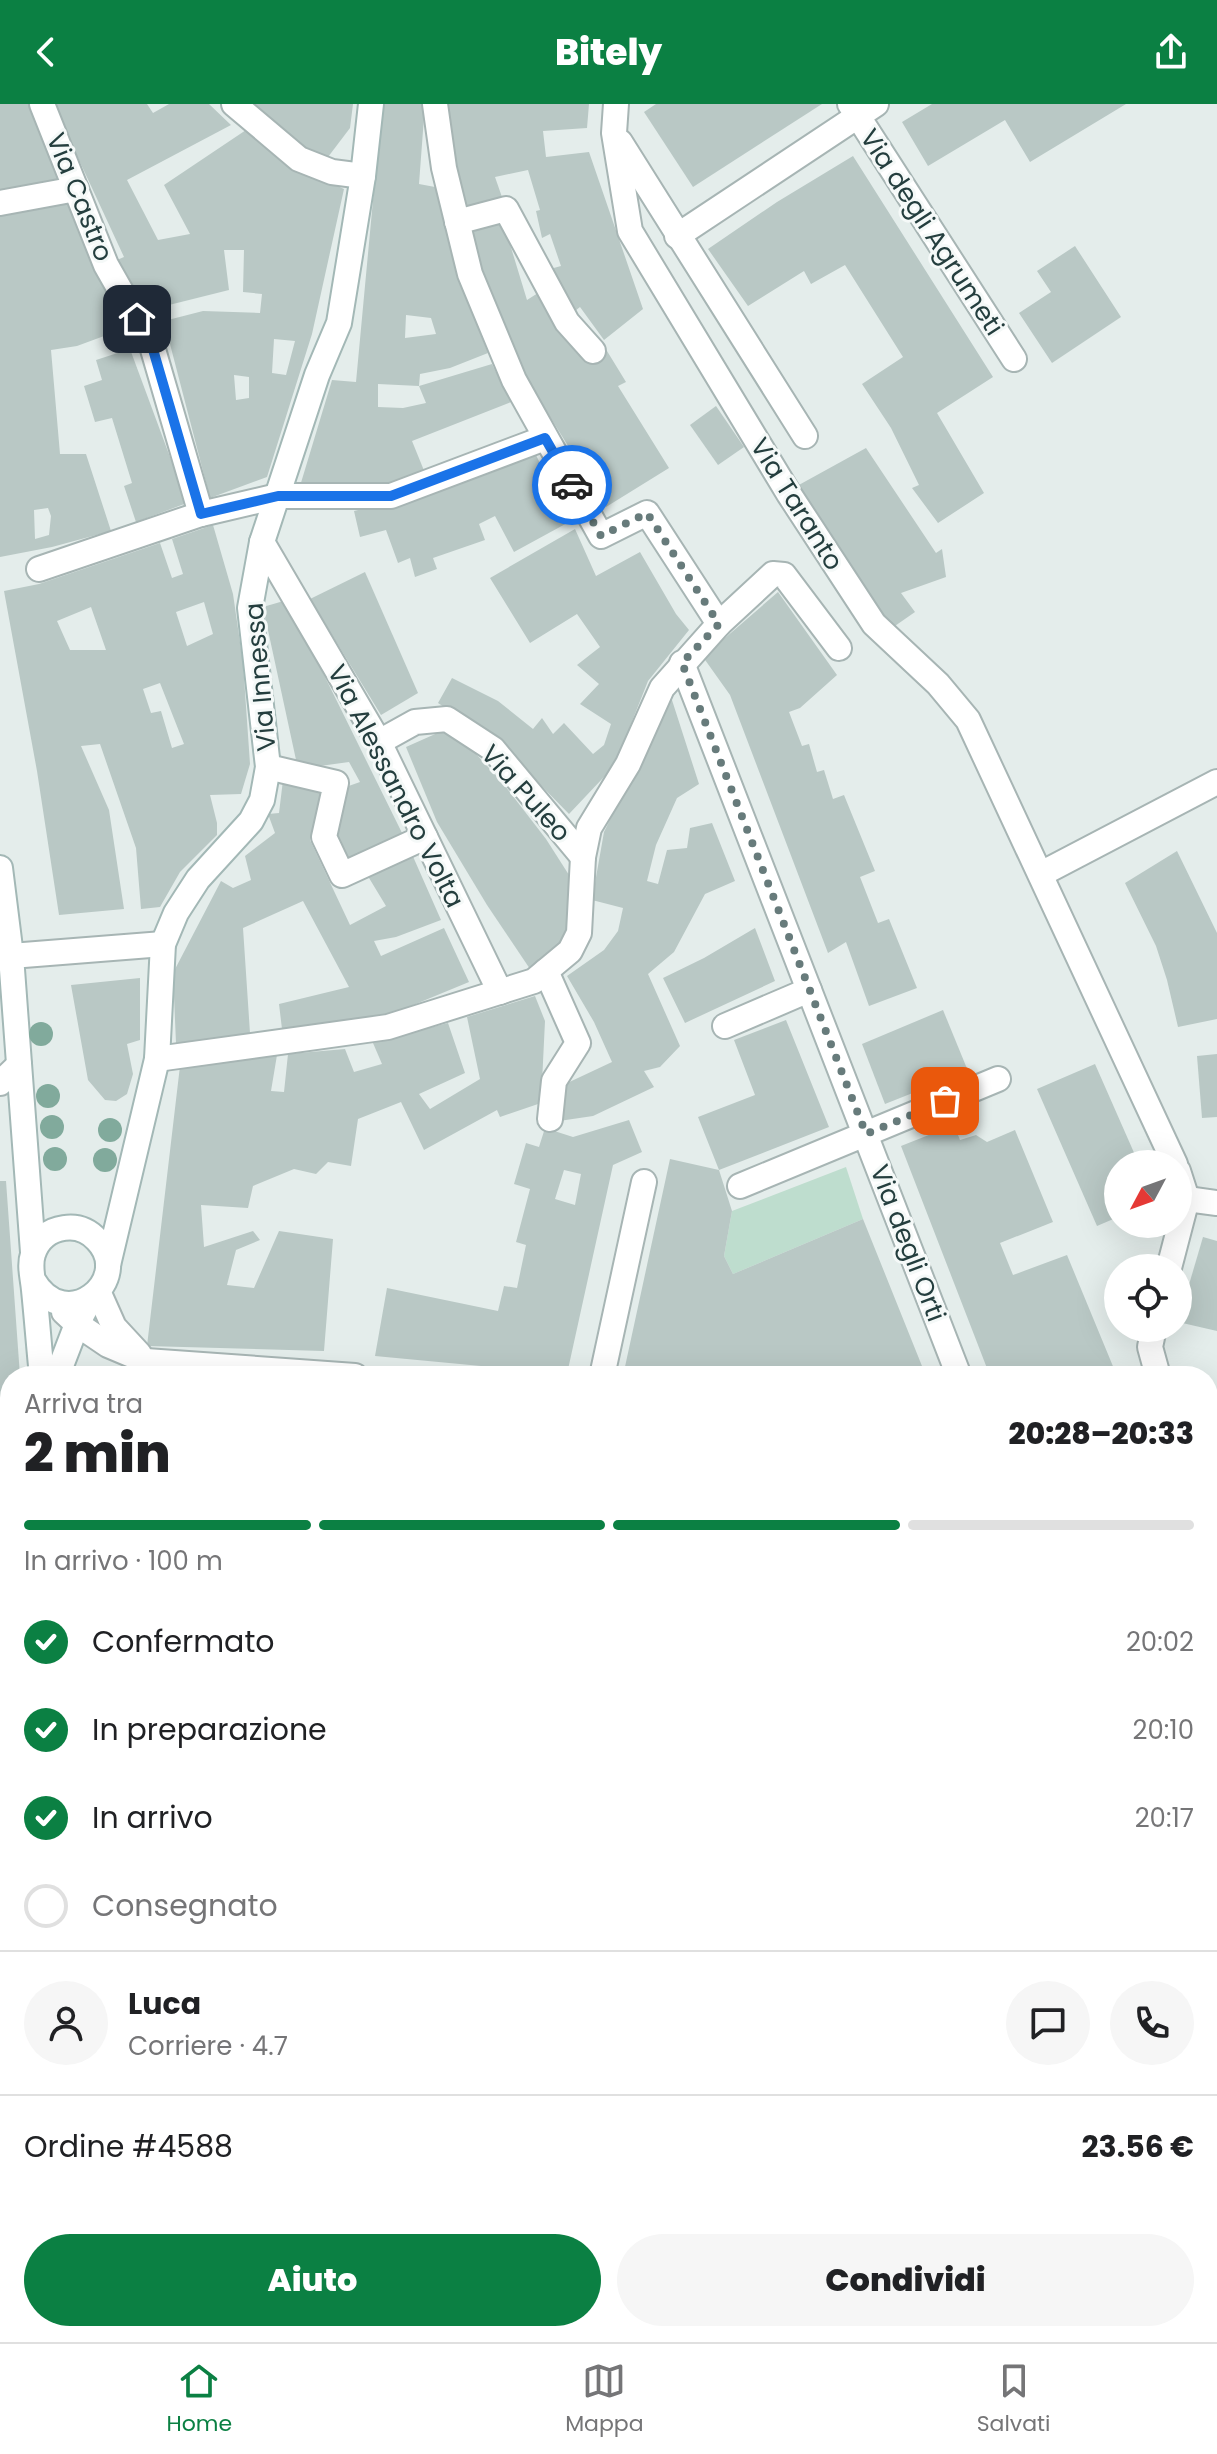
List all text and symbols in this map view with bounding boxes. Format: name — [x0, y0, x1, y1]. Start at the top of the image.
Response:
text: Bitely — [555, 27, 662, 78]
icon: back — [24, 30, 68, 74]
icon: share — [1149, 30, 1193, 74]
street label: Via degli Agrumeti — [852, 122, 1012, 342]
street label: Via Castro — [38, 127, 122, 267]
pin — [103, 285, 171, 353]
icon: home — [115, 297, 159, 341]
street label: Via Taranto — [742, 431, 852, 577]
courier — [532, 445, 612, 525]
icon: car — [550, 463, 594, 507]
street label: Via Innessa — [236, 601, 284, 753]
street label: Via Alessandro Volta — [319, 658, 473, 914]
street label: Via Puleo — [473, 737, 579, 849]
pin — [911, 1067, 979, 1135]
icon: bag — [923, 1079, 967, 1123]
north arrow — [1104, 1150, 1192, 1238]
map controls — [1104, 1150, 1192, 1342]
street label: Via degli Orti — [862, 1159, 954, 1327]
button: locate — [1104, 1254, 1192, 1342]
text: Arriva tra — [24, 1386, 143, 1422]
text: 20:28–20:33 — [1008, 1412, 1194, 1455]
text: 2 min — [24, 1417, 171, 1490]
text: In arrivo · 100 m — [24, 1543, 223, 1579]
icon: check — [24, 1620, 68, 1664]
text: Confermato — [92, 1620, 275, 1663]
text: 20:02 — [1126, 1624, 1194, 1660]
icon: check — [24, 1708, 68, 1752]
text: In preparazione — [92, 1708, 327, 1751]
text: 20:10 — [1133, 1712, 1194, 1748]
icon: check — [24, 1796, 68, 1840]
text: In arrivo — [92, 1796, 213, 1839]
text: 20:17 — [1135, 1800, 1194, 1836]
text: Consegnato — [92, 1884, 278, 1927]
button: person — [24, 1981, 108, 2065]
button: chat — [1006, 1981, 1090, 2065]
button: phone — [1110, 1981, 1194, 2065]
text: Luca — [128, 1982, 201, 2025]
text: Corriere · 4.7 — [128, 2028, 288, 2064]
text: Ordine #4588 — [24, 2125, 233, 2168]
text: 23.56 € — [1081, 2125, 1194, 2168]
button: Aiuto — [24, 2234, 601, 2326]
button: Condividi — [617, 2234, 1194, 2326]
tab: Home — [167, 2359, 232, 2440]
tab: Mappa — [565, 2359, 644, 2440]
tab: Salvati — [977, 2359, 1050, 2440]

